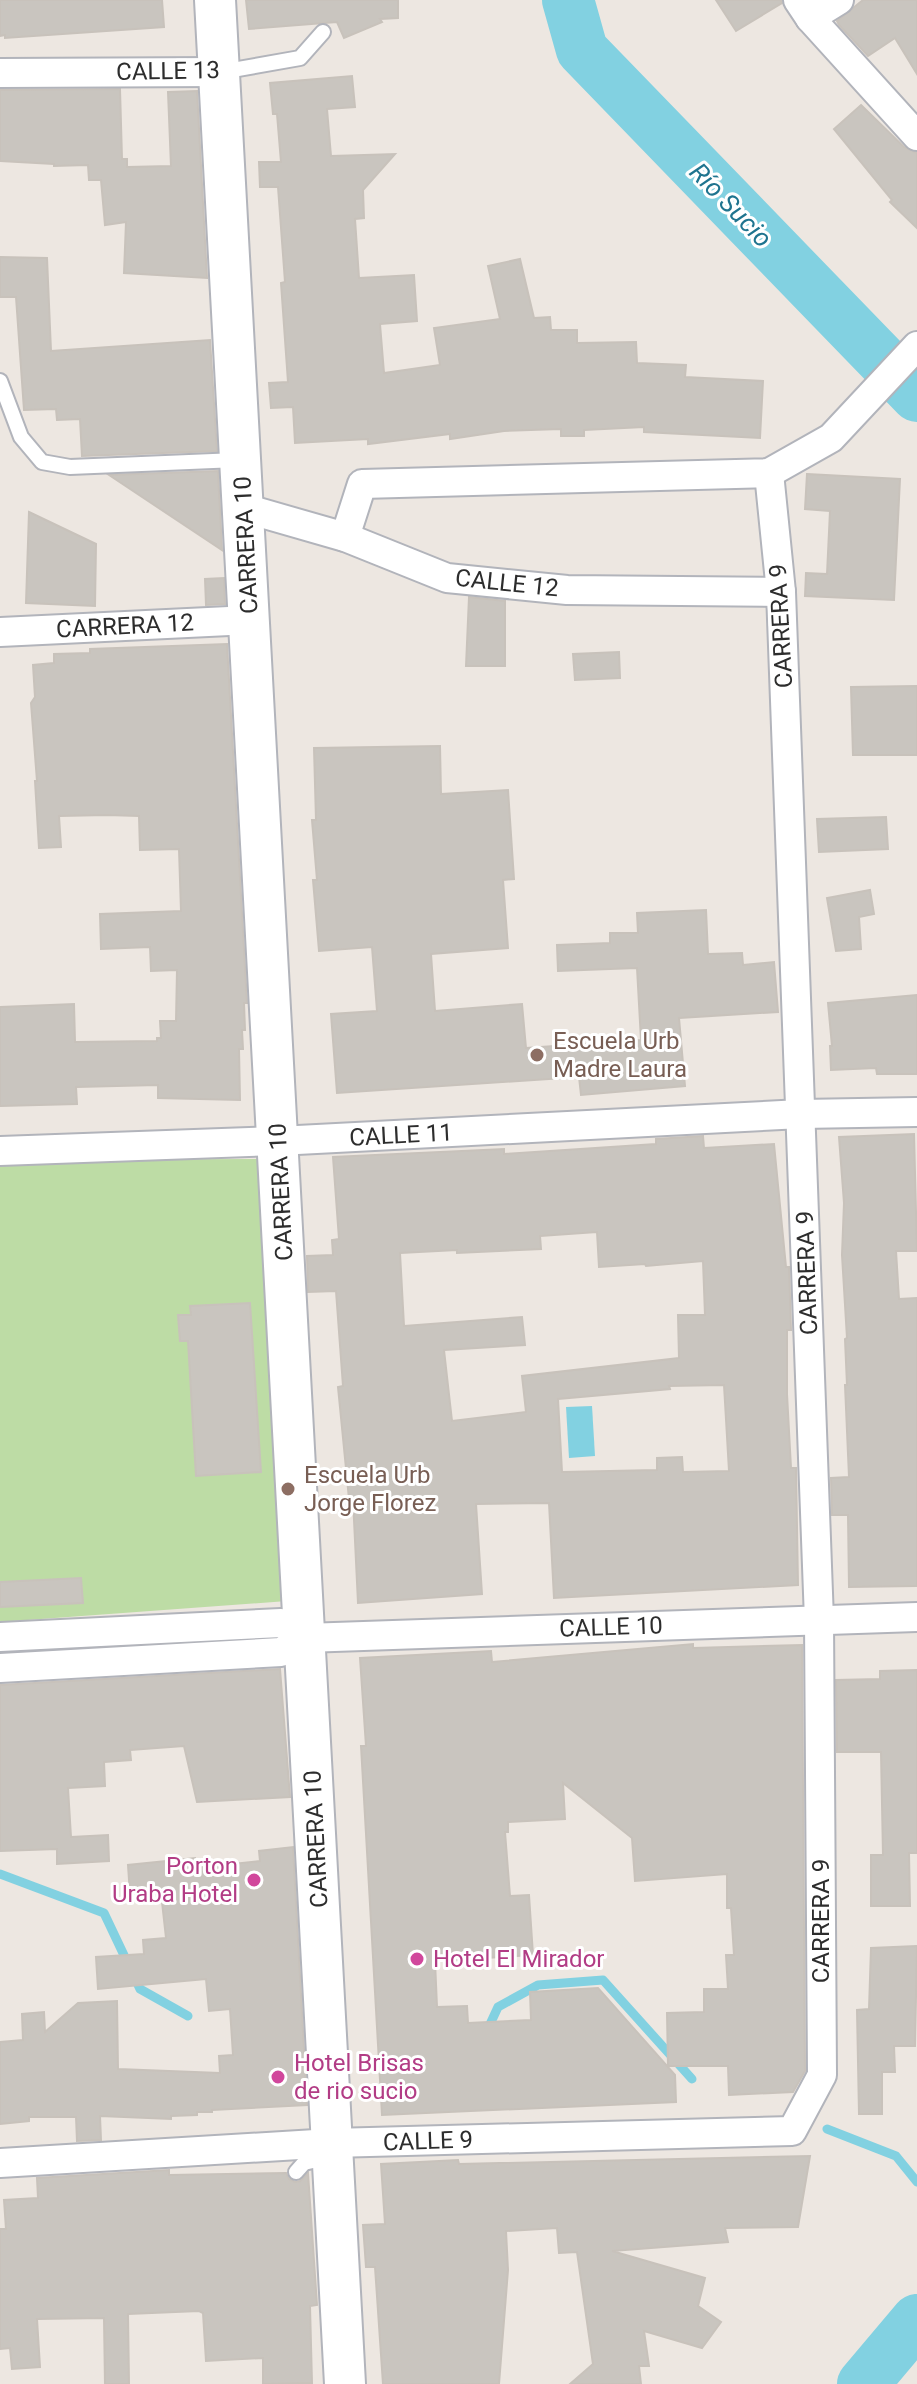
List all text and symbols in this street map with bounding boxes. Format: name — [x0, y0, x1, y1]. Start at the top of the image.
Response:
street label: CALLE 13 — [116, 56, 220, 86]
water label: Río Sucio — [684, 157, 778, 253]
street label: CARRERA 10 — [228, 475, 264, 615]
street label: CARRERA 9 — [764, 563, 798, 689]
street label: CALLE 12 — [454, 564, 560, 602]
street label: CARRERA 12 — [55, 608, 195, 644]
place label: Escuela Urb Madre Laura — [553, 1027, 687, 1083]
marker: Escuela Urb Madre Laura — [528, 1046, 546, 1064]
street label: CALLE 11 — [348, 1118, 454, 1152]
street label: CARRERA 10 — [263, 1122, 299, 1262]
street label: CARRERA 9 — [791, 1210, 823, 1336]
place label: Escuela Urb Jorge Florez — [304, 1461, 436, 1517]
marker: Escuela Urb Jorge Florez — [279, 1480, 297, 1498]
street label: CALLE 10 — [559, 1611, 663, 1643]
street label: CARRERA 10 — [298, 1769, 334, 1909]
place label: Porton Uraba Hotel — [112, 1852, 238, 1908]
street label: CARRERA 9 — [807, 1859, 835, 1983]
marker: Porton Uraba Hotel — [245, 1871, 263, 1889]
place label: Hotel El Mirador — [433, 1945, 604, 1973]
marker: Hotel El Mirador — [408, 1950, 426, 1968]
place label: Hotel Brisas de rio sucio — [294, 2049, 424, 2105]
marker: Hotel Brisas de rio sucio — [269, 2068, 287, 2086]
street label: CALLE 9 — [382, 2125, 474, 2157]

